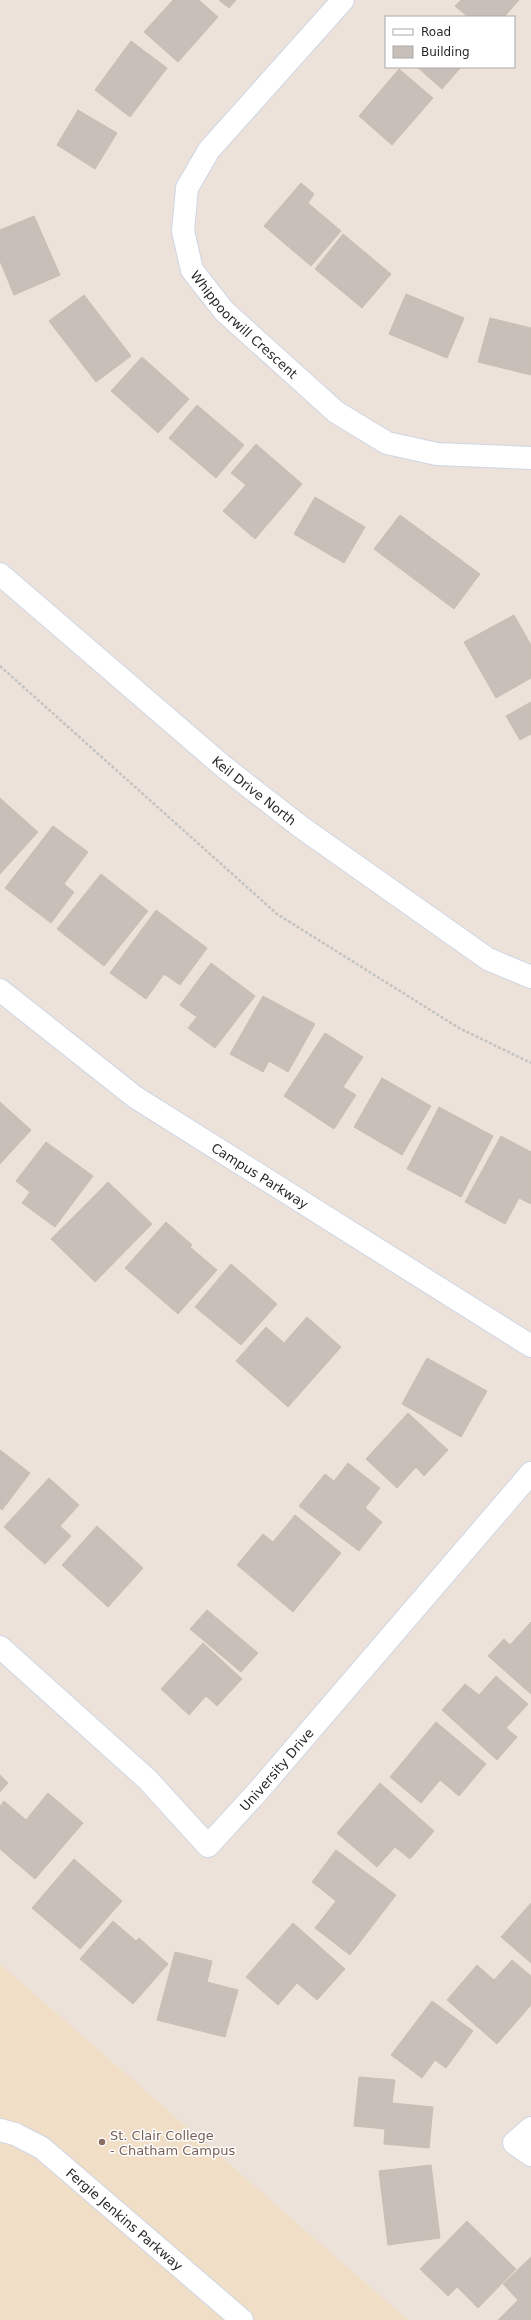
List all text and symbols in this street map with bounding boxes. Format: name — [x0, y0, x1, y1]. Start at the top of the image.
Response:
legend — [385, 16, 515, 68]
text: Road — [421, 25, 451, 39]
text: Building — [421, 45, 470, 59]
street label: Whippoorwill Crescent — [187, 268, 300, 382]
street label: Keil Drive North — [209, 753, 299, 828]
street label: Campus Parkway — [209, 1140, 311, 1212]
street label: University Drive — [237, 1725, 317, 1814]
place label: St. Clair College - Chatham Campus — [110, 2128, 235, 2158]
marker: St. Clair College - Chatham Campus — [97, 2137, 107, 2147]
street label: Fergie Jenkins Parkway — [63, 2165, 186, 2274]

